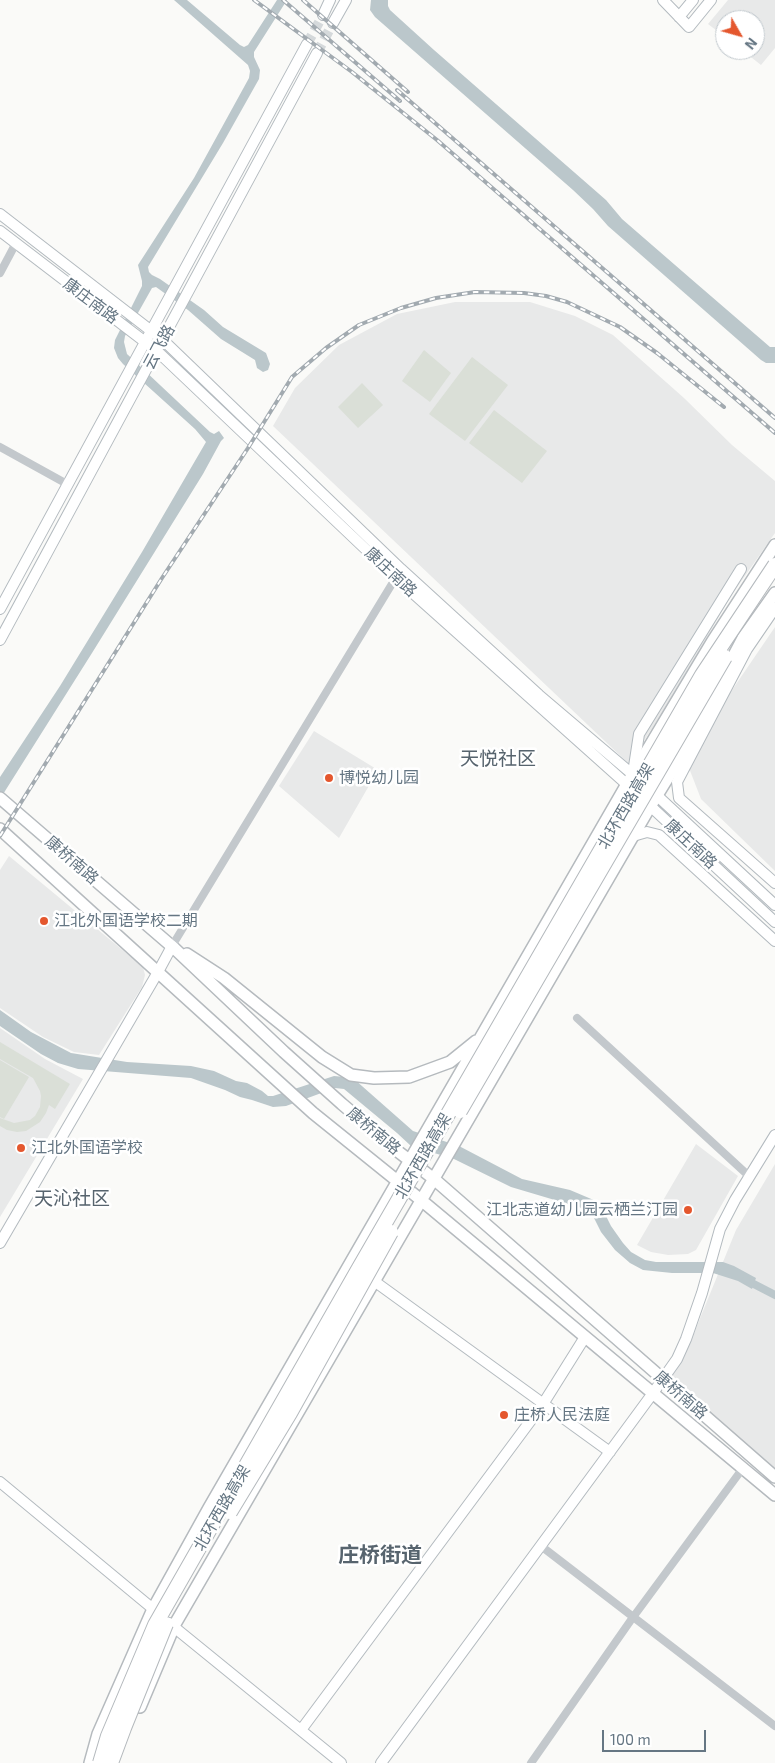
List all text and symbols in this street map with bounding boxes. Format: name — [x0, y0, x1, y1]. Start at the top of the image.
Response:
north arrow — [715, 10, 765, 60]
text: N — [742, 35, 761, 53]
street label: 康庄南路 — [60, 274, 122, 328]
street label: 云飞路 — [139, 321, 179, 373]
street label: 康庄南路 — [361, 543, 421, 601]
district label: 天悦社区 — [460, 748, 536, 770]
street label: 北环西路高架 — [594, 760, 658, 852]
place label: 博悦幼儿园 — [339, 768, 419, 788]
marker: 博悦幼儿园 — [323, 772, 335, 784]
street label: 康庄南路 — [661, 815, 721, 873]
street label: 康桥南路 — [42, 832, 102, 888]
place label: 江北外国语学校二期 — [54, 911, 198, 931]
marker: 江北外国语学校二期 — [38, 915, 50, 927]
street label: 康桥南路 — [343, 1103, 405, 1159]
street label: 北环西路高架 — [391, 1110, 455, 1202]
place label: 江北外国语学校 — [31, 1138, 143, 1158]
marker: 江北外国语学校 — [15, 1142, 27, 1154]
district label: 天沁社区 — [34, 1188, 110, 1210]
place label: 江北志道幼儿园云栖兰汀园 — [486, 1200, 678, 1220]
marker: 江北志道幼儿园云栖兰汀园 — [682, 1204, 694, 1216]
street label: 康桥南路 — [651, 1367, 711, 1423]
place label: 庄桥人民法庭 — [514, 1405, 610, 1425]
marker: 庄桥人民法庭 — [498, 1409, 510, 1421]
street label: 北环西路高架 — [190, 1462, 254, 1554]
district label: 庄桥街道 — [338, 1542, 422, 1568]
scale bar — [605, 1720, 709, 1752]
text: 100 m — [610, 1730, 651, 1748]

